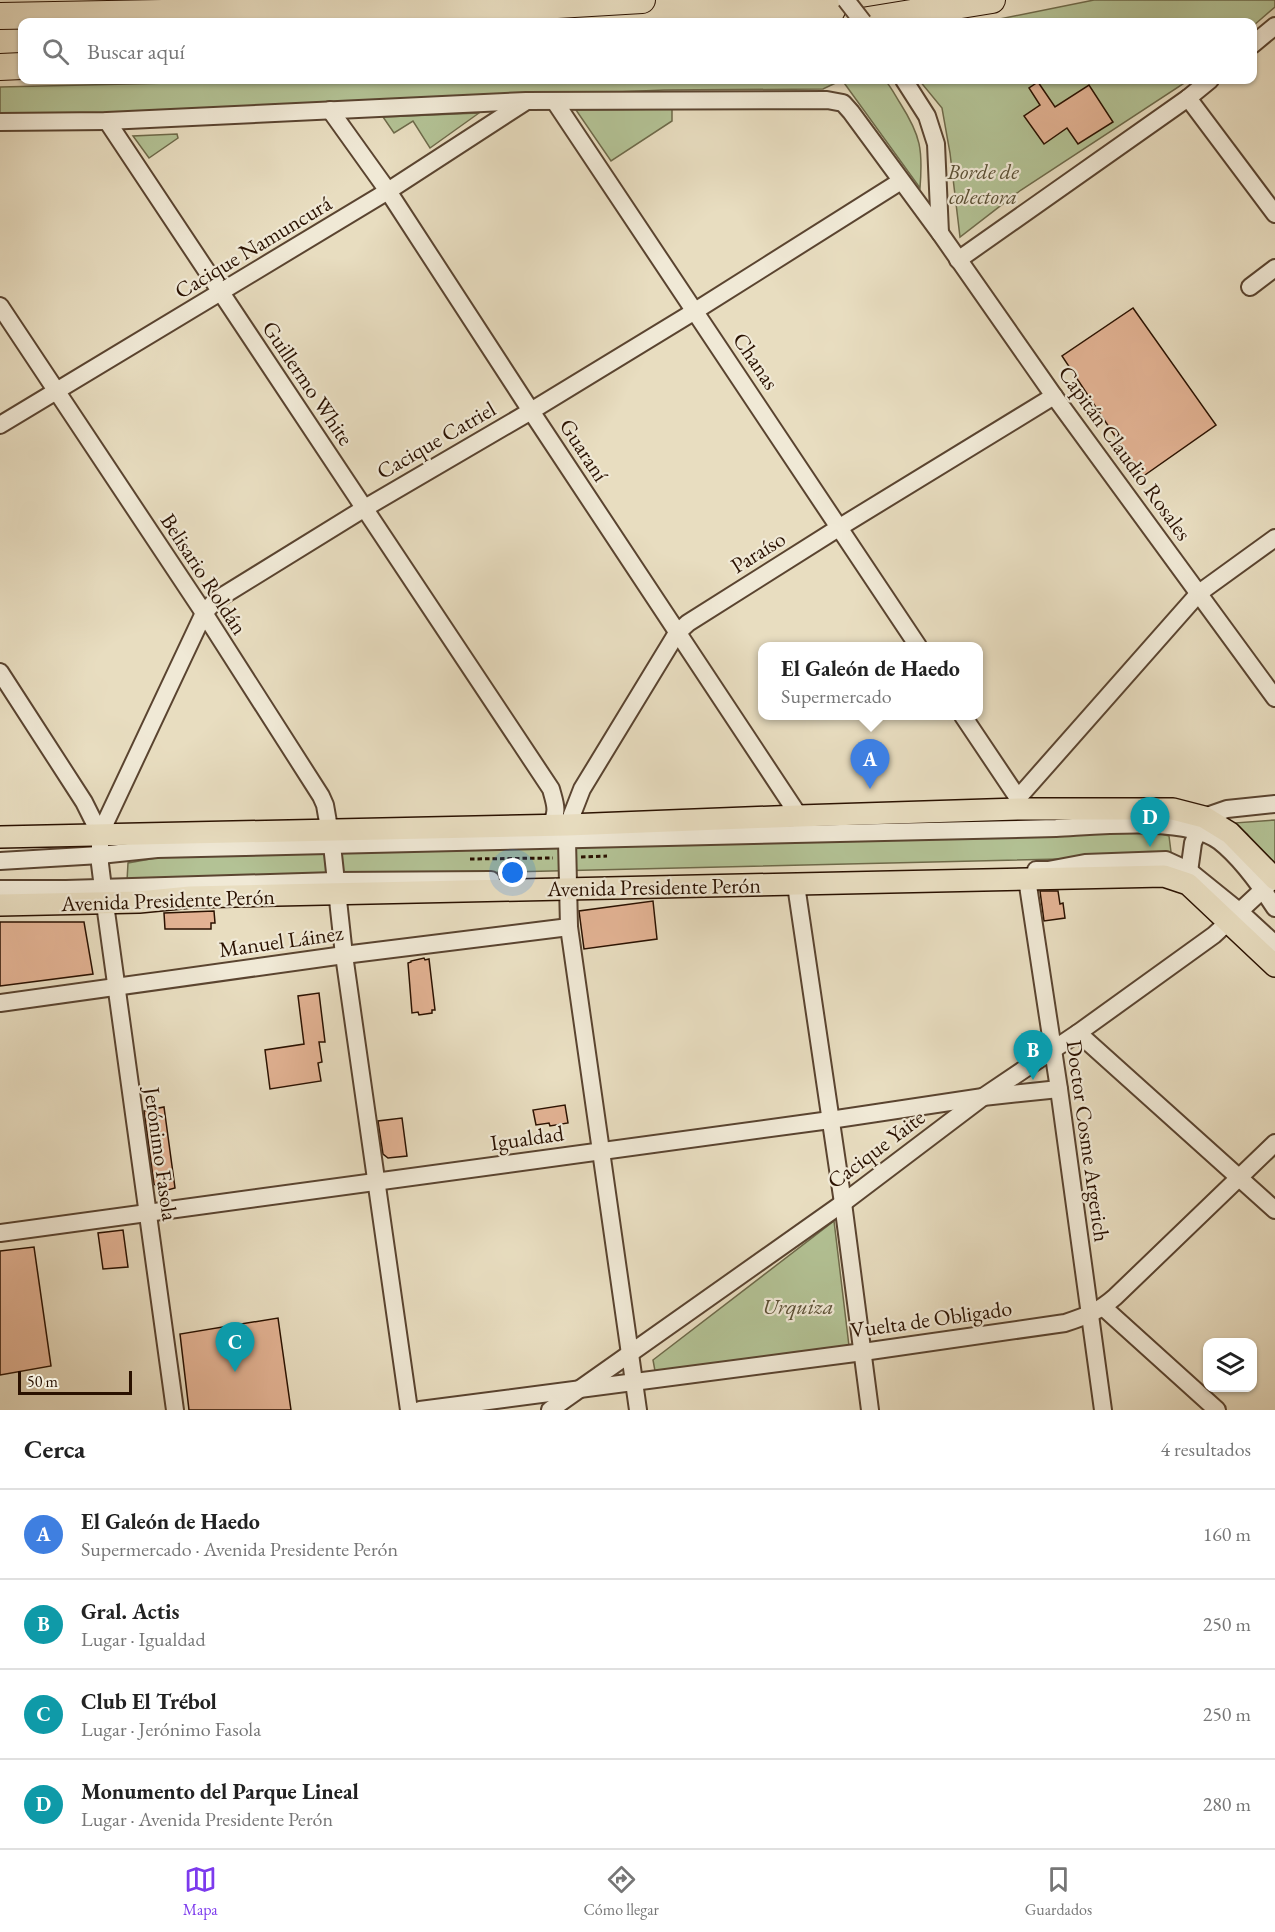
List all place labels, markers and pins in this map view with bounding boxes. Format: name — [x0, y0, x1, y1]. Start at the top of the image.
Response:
pin: A — [850, 740, 890, 789]
pin: D — [1130, 798, 1170, 847]
pin: B — [1014, 1030, 1052, 1080]
pin: C — [216, 1322, 254, 1372]

